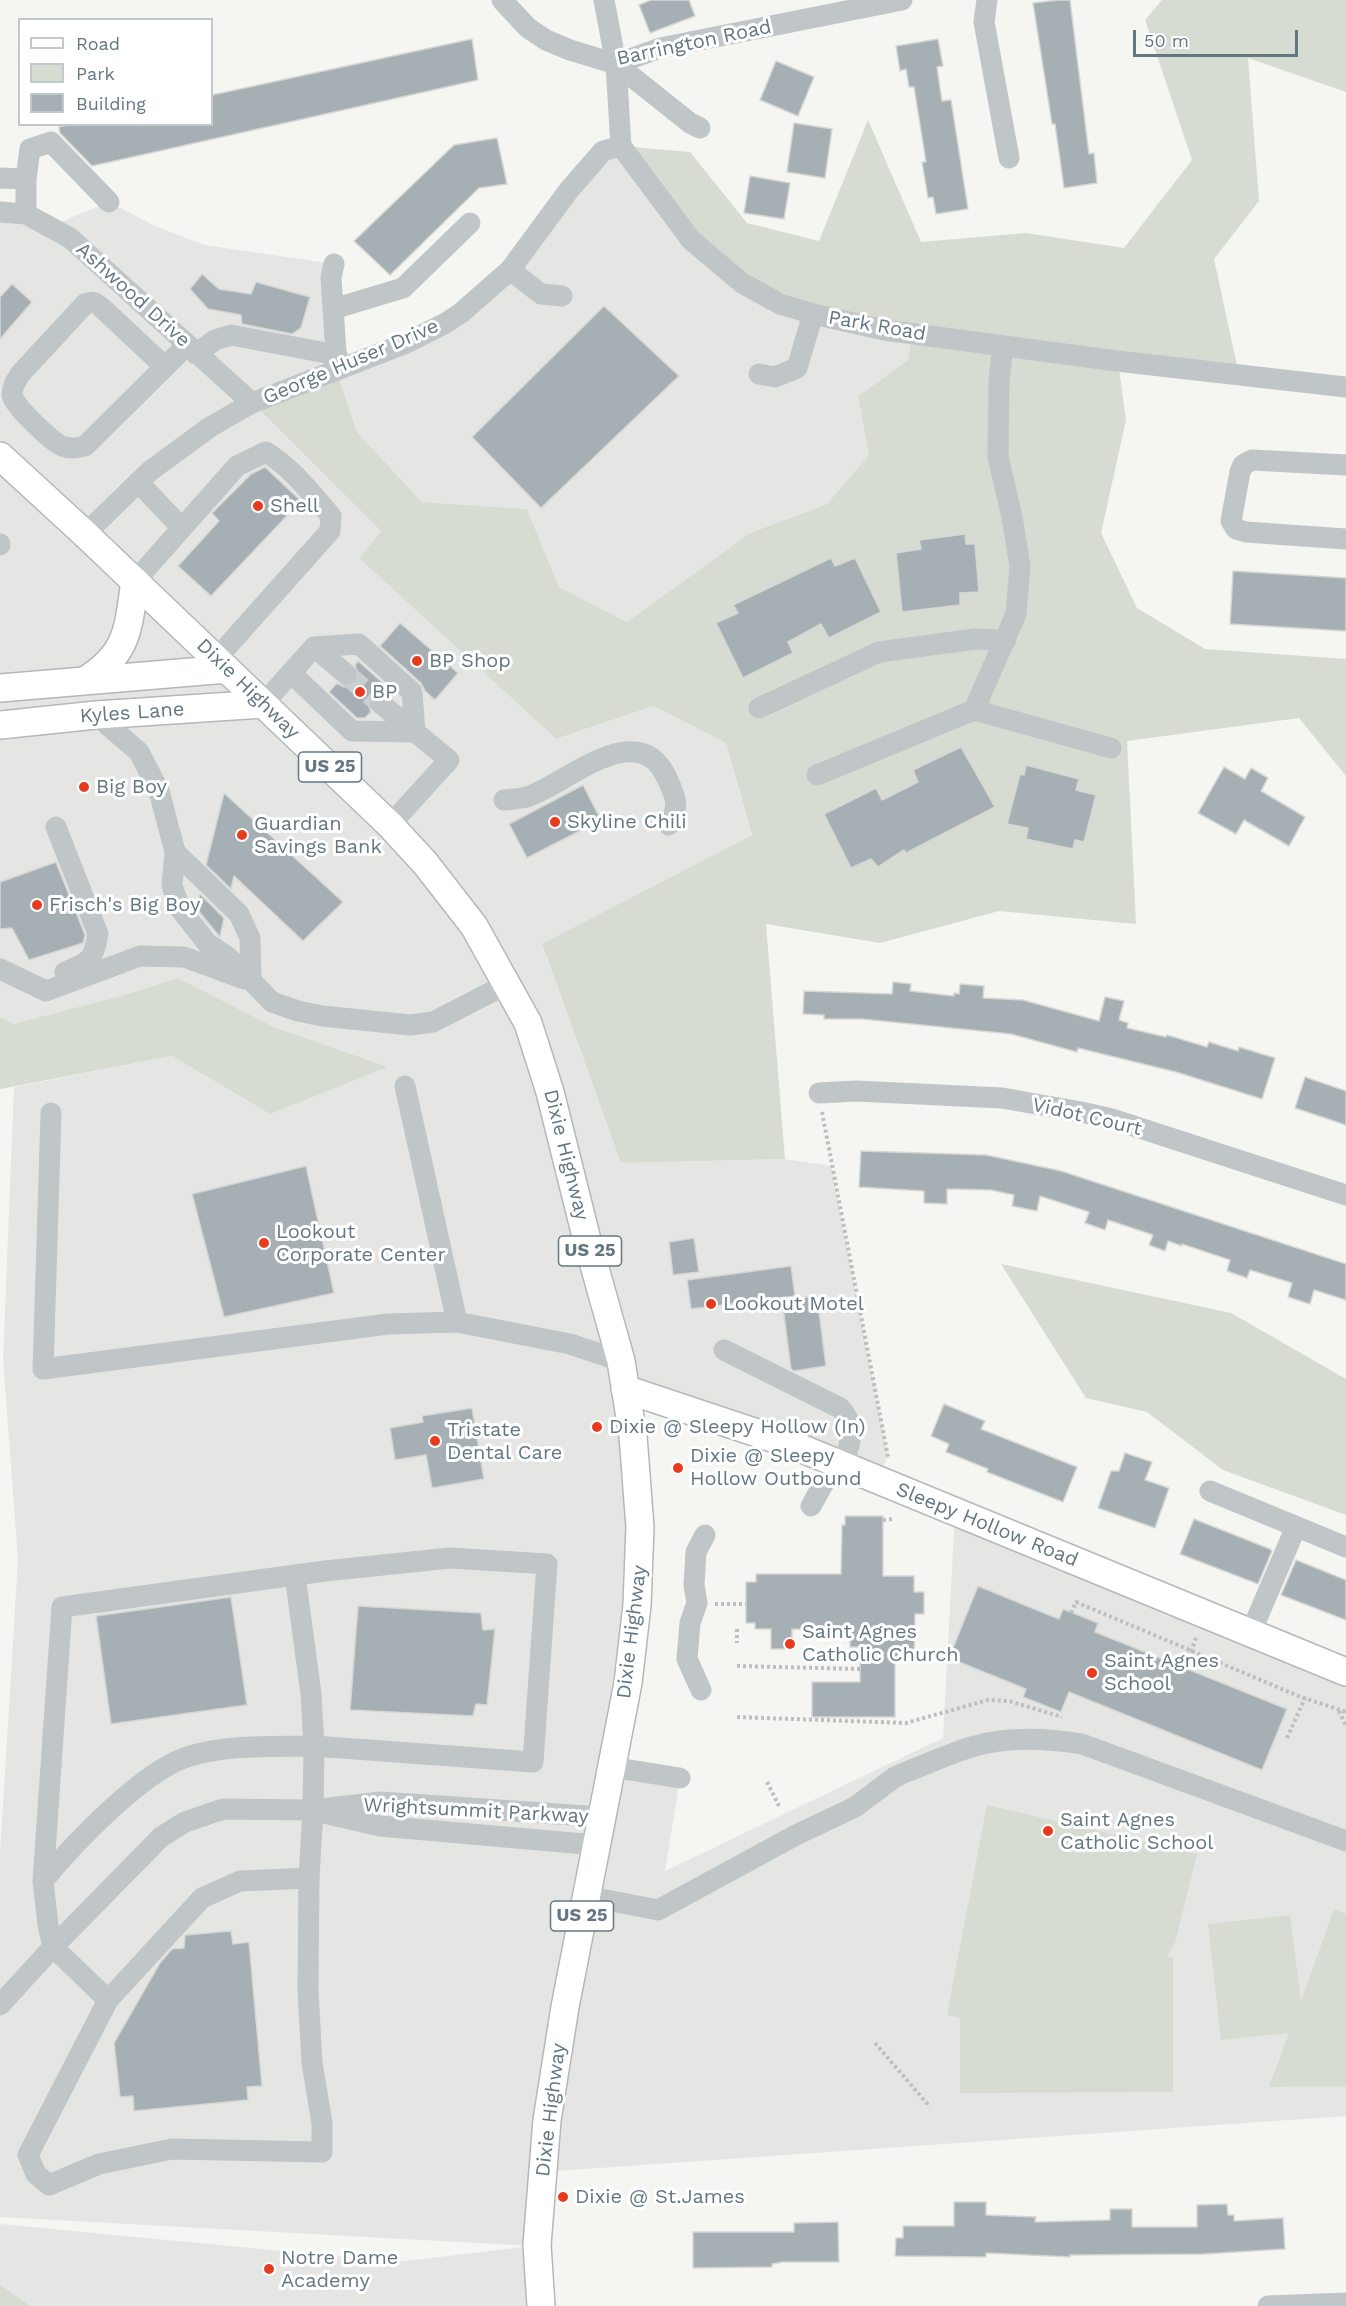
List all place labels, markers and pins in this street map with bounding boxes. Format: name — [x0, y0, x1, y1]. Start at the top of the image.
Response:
place label: Shell — [270, 494, 319, 518]
marker: Shell — [251, 499, 265, 513]
place label: BP Shop — [429, 649, 511, 673]
marker: BP Shop — [410, 654, 424, 668]
place label: BP — [372, 680, 397, 704]
marker: BP — [353, 685, 367, 699]
place label: Big Boy — [96, 775, 167, 799]
marker: Big Boy — [77, 780, 91, 794]
place label: Skyline Chili — [567, 810, 687, 834]
place label: Guardian Savings Bank — [254, 812, 382, 859]
marker: Skyline Chili — [548, 815, 562, 829]
marker: Guardian Savings Bank — [235, 828, 249, 842]
place label: Frisch's Big Boy — [49, 893, 200, 917]
marker: Frisch's Big Boy — [30, 898, 44, 912]
place label: Lookout Corporate Center — [276, 1220, 446, 1267]
marker: Lookout Corporate Center — [257, 1236, 271, 1250]
place label: Lookout Motel — [723, 1292, 864, 1316]
marker: Lookout Motel — [704, 1297, 718, 1311]
place label: Dixie @ Sleepy Hollow (In) — [609, 1415, 865, 1439]
place label: Tristate Dental Care — [447, 1418, 562, 1465]
marker: Dixie @ Sleepy Hollow (In) — [590, 1420, 604, 1434]
marker: Tristate Dental Care — [428, 1434, 442, 1448]
place label: Dixie @ Sleepy Hollow Outbound — [690, 1444, 861, 1491]
marker: Dixie @ Sleepy Hollow Outbound — [671, 1461, 685, 1475]
place label: Saint Agnes Catholic Church — [802, 1620, 959, 1667]
marker: Saint Agnes Catholic Church — [783, 1637, 797, 1651]
place label: Saint Agnes School — [1104, 1649, 1219, 1696]
marker: Saint Agnes School — [1085, 1666, 1099, 1680]
place label: Saint Agnes Catholic School — [1060, 1808, 1213, 1855]
marker: Saint Agnes Catholic School — [1041, 1824, 1055, 1838]
place label: Dixie @ St.James — [575, 2185, 745, 2209]
marker: Dixie @ St.James — [556, 2190, 570, 2204]
place label: Notre Dame Academy — [281, 2246, 398, 2293]
marker: Notre Dame Academy — [262, 2262, 276, 2276]

